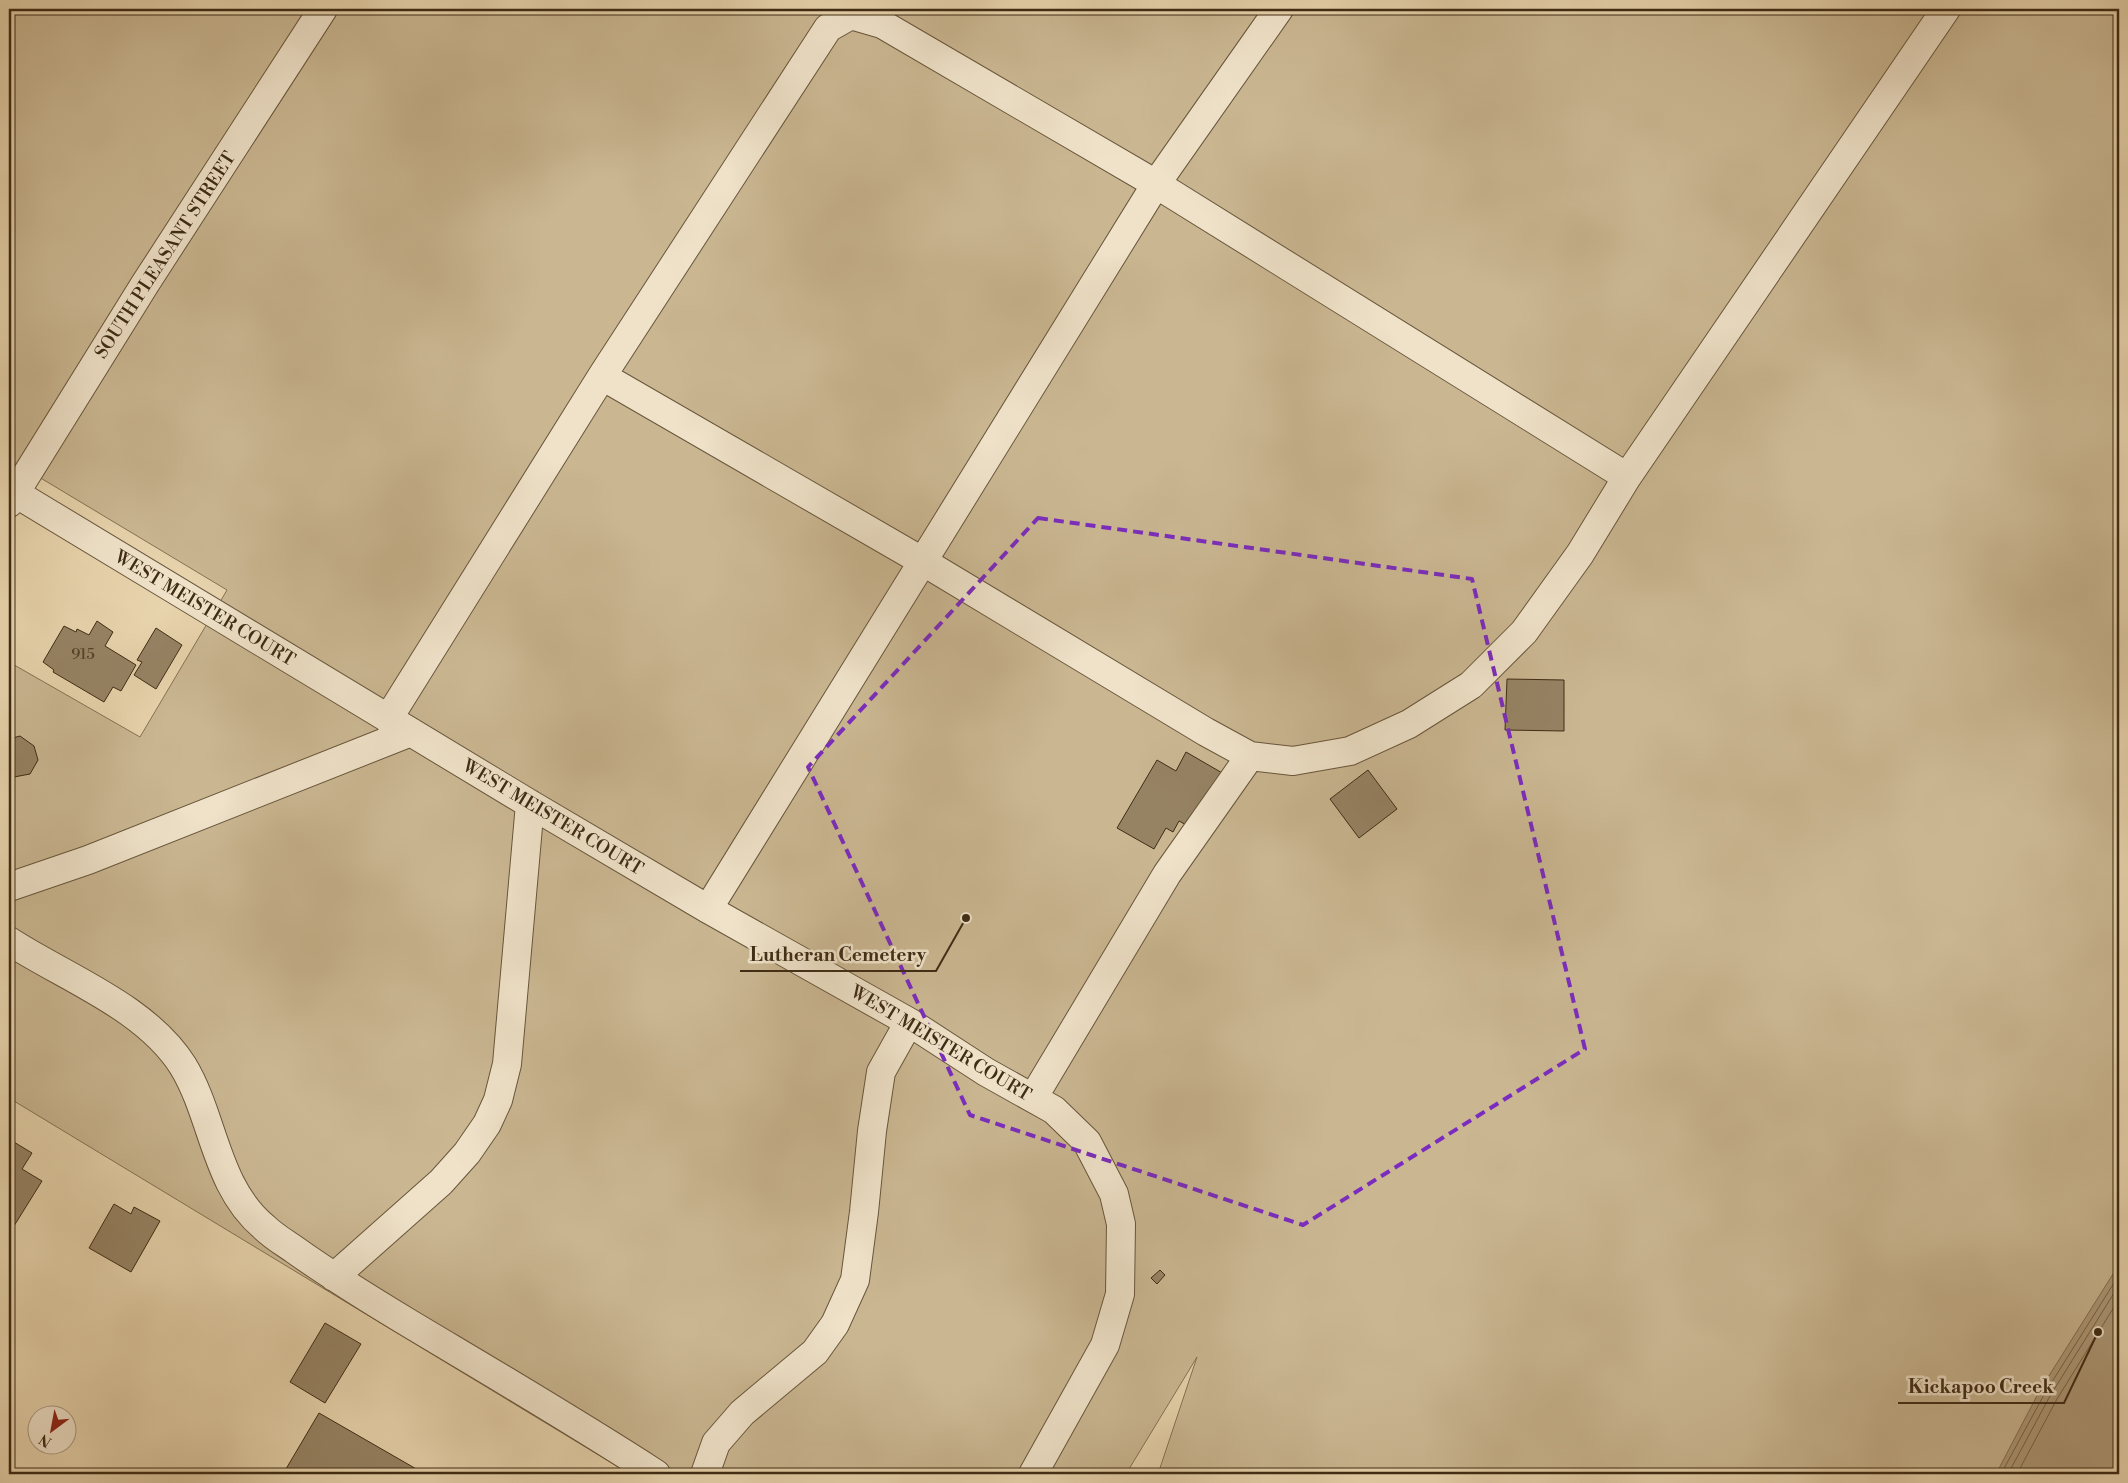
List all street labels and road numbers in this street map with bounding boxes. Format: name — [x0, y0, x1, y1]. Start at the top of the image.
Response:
street label: SOUTH PLEASANT STREET — [90, 147, 241, 363]
street label: WEST MEISTER COURT — [109, 545, 300, 672]
street label: WEST MEISTER COURT — [457, 754, 648, 881]
street label: WEST MEISTER COURT — [845, 980, 1036, 1107]

